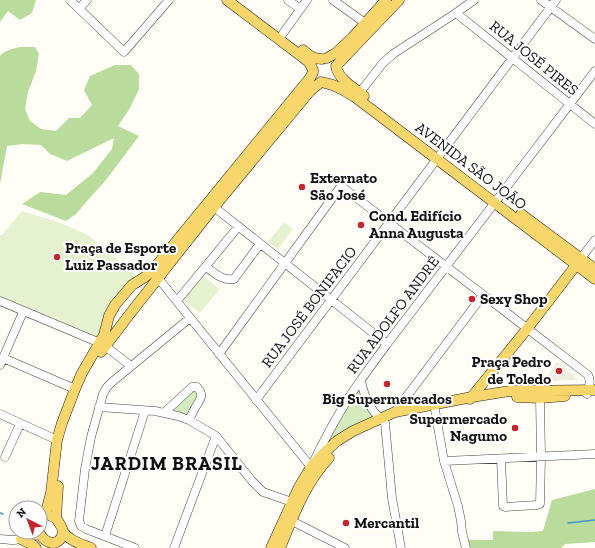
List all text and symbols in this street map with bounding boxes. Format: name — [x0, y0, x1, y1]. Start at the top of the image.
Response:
street label: RUA JOSÉ PIRES — [486, 17, 582, 99]
street label: AVENIDA SÃO JOÃO — [412, 118, 530, 214]
place label: Externato São José — [310, 169, 377, 204]
marker: Externato São José — [297, 182, 307, 192]
place label: Cond. Edifício Anna Augusta — [369, 207, 464, 242]
marker: Cond. Edifício Anna Augusta — [356, 220, 366, 230]
place label: Praça de Esporte Luiz Passador — [65, 239, 176, 274]
street label: RUA JOSÉ BONIFACIO — [257, 243, 361, 371]
marker: Praça de Esporte Luiz Passador — [52, 252, 62, 262]
street label: RUA ADOLFO ANDRÉ — [343, 253, 443, 377]
place label: Sexy Shop — [480, 290, 548, 308]
marker: Sexy Shop — [467, 294, 477, 304]
place label: Praça Pedro de Toledo — [471, 353, 551, 388]
marker: Praça Pedro de Toledo — [554, 366, 564, 376]
marker: Big Supermercados — [382, 379, 392, 389]
place label: Big Supermercados — [322, 390, 452, 408]
place label: Supermercado Nagumo — [409, 410, 507, 445]
marker: Supermercado Nagumo — [510, 423, 520, 433]
district label: JARDIM BRASIL — [91, 452, 243, 475]
north arrow — [8, 500, 48, 540]
text: N — [14, 505, 30, 521]
place label: Mercantil — [354, 514, 419, 532]
marker: Mercantil — [341, 518, 351, 528]

